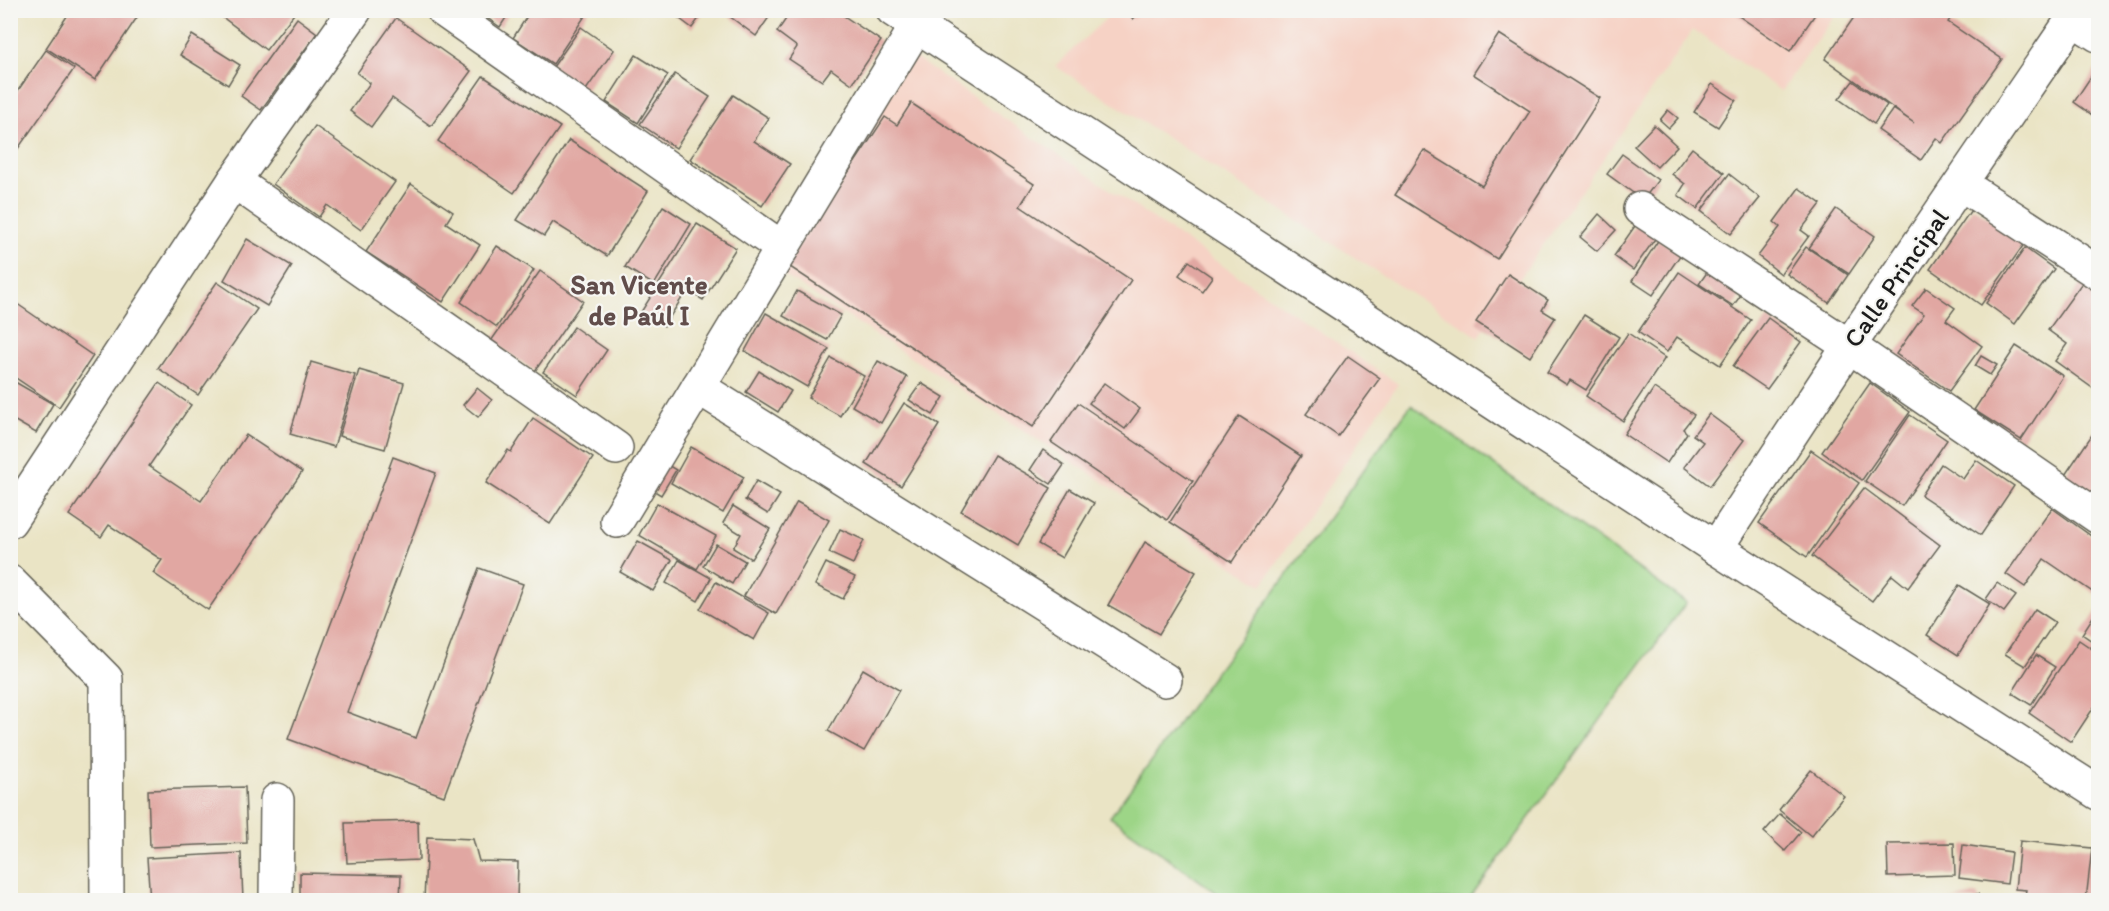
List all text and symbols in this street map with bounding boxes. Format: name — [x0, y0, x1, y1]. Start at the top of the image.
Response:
street label: Calle Principal — [1836, 202, 1956, 354]
district label: San Vicente de Paúl I — [570, 268, 708, 332]

